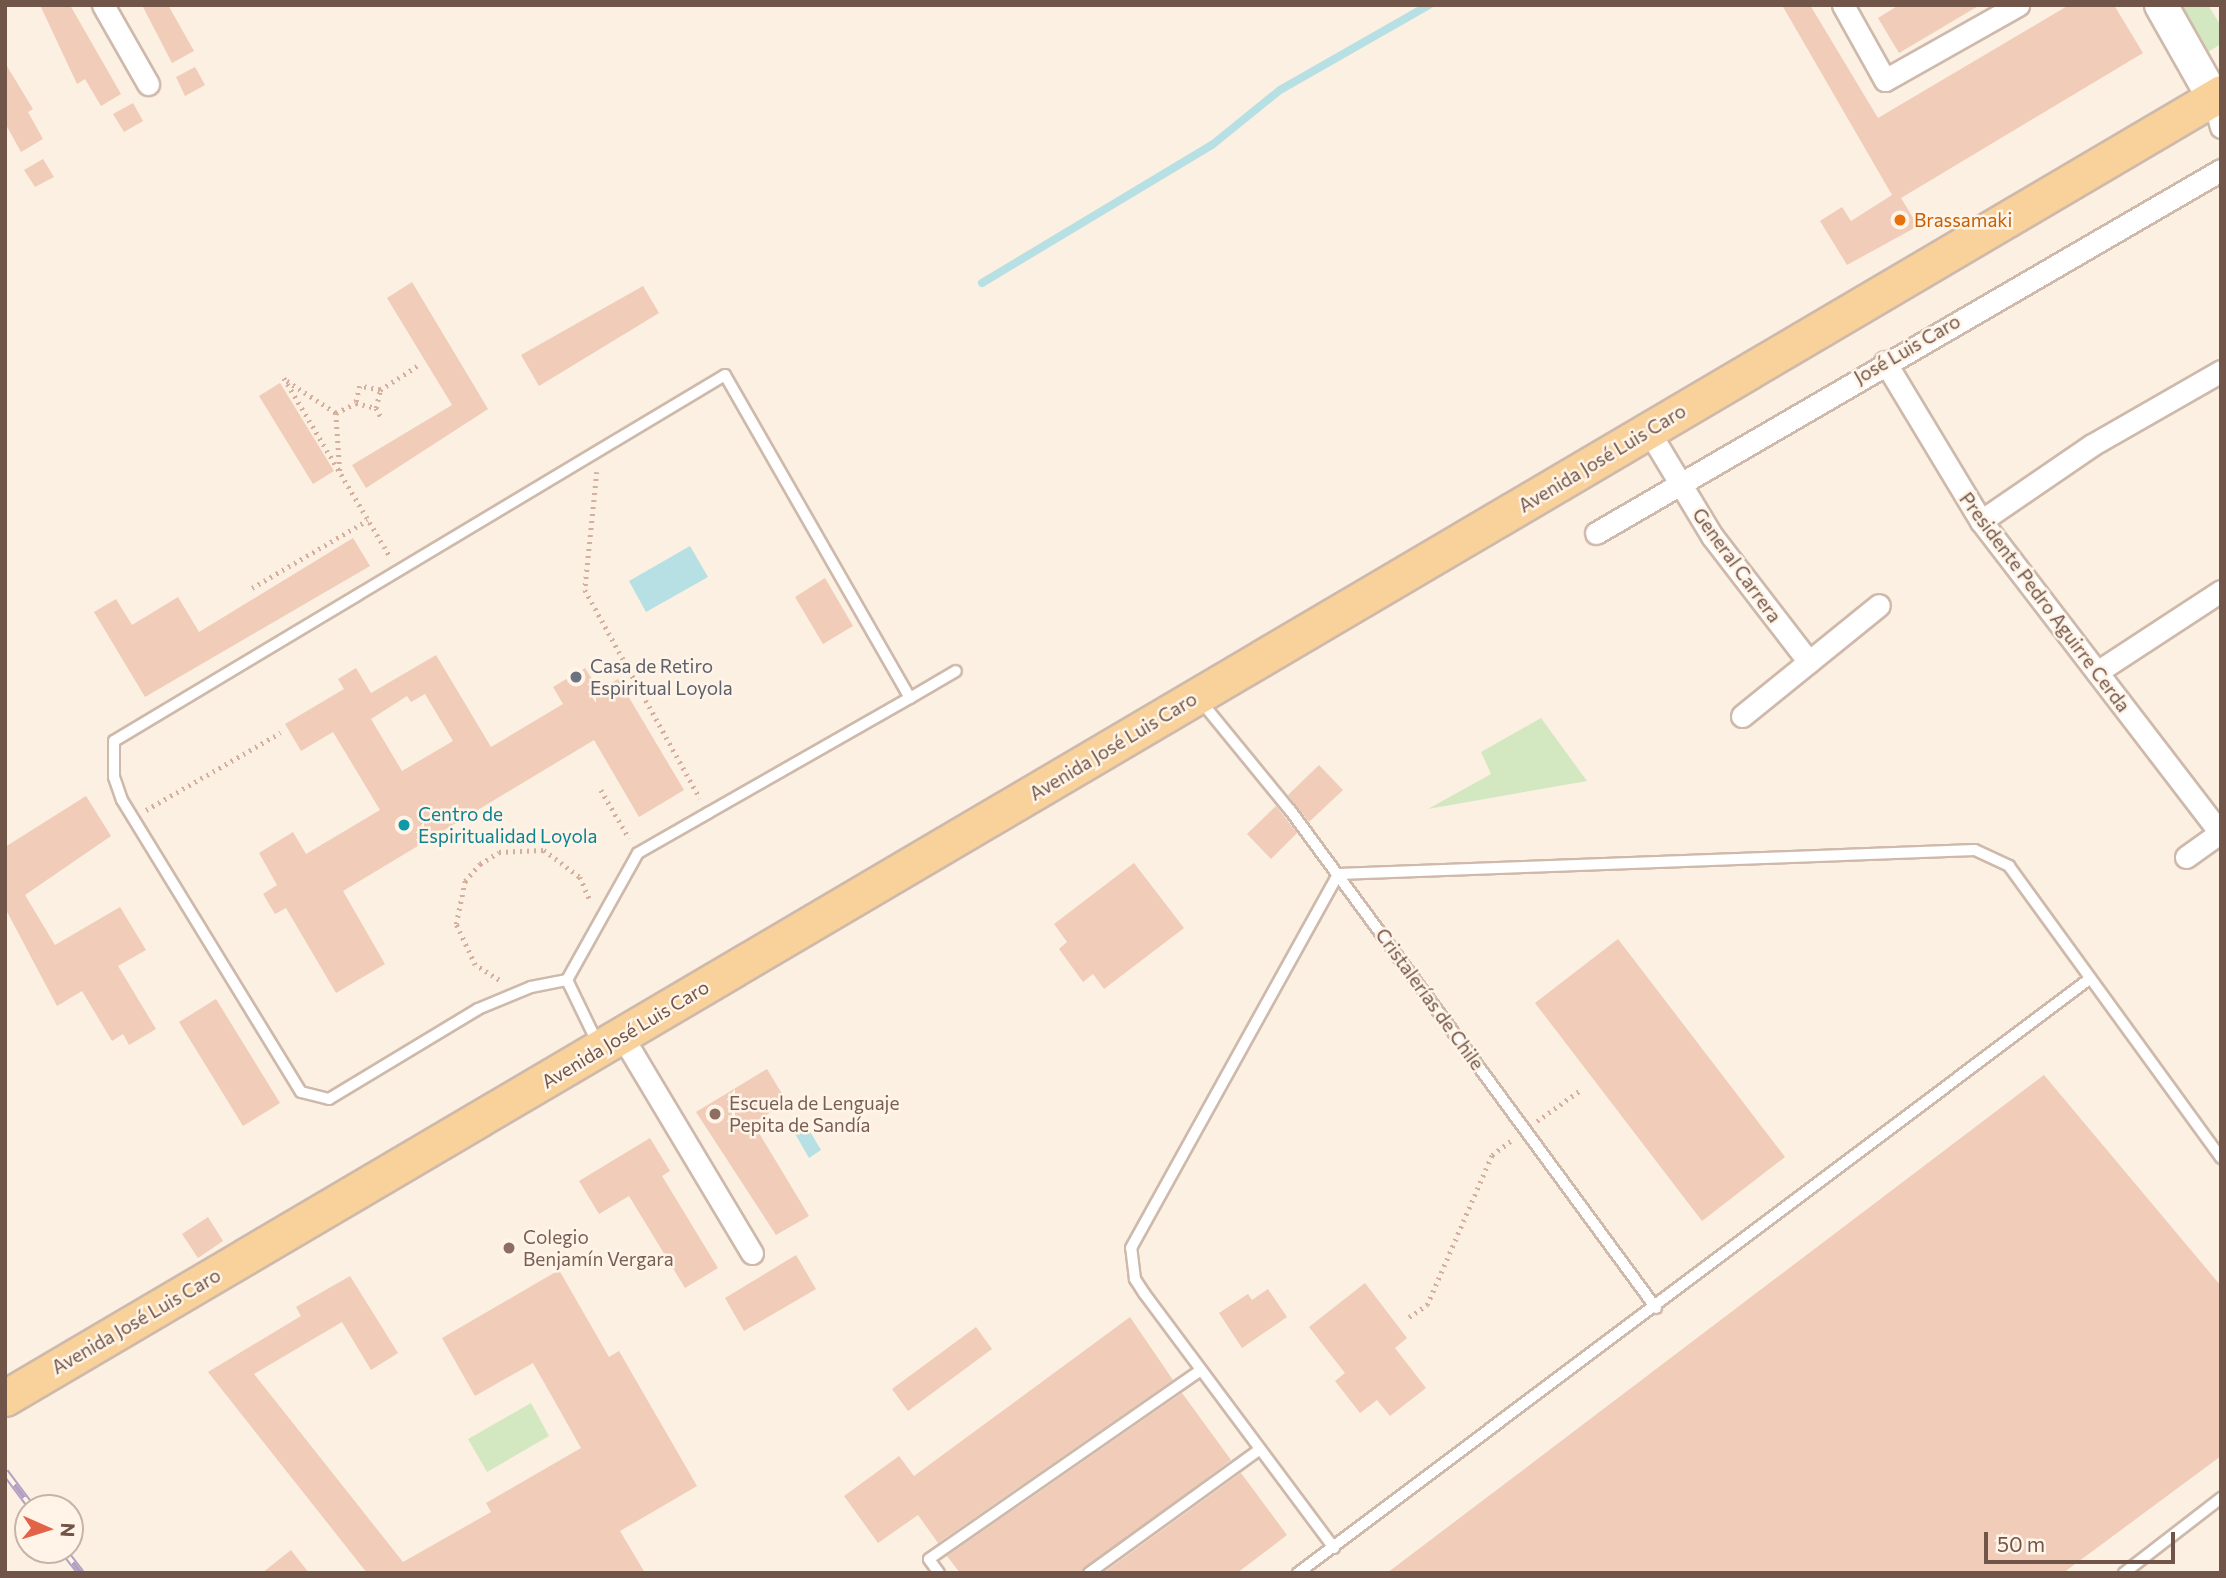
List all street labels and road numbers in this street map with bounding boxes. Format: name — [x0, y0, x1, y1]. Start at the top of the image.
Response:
street label: José Luis Caro — [1850, 309, 1964, 389]
street label: Avenida José Luis Caro — [1514, 399, 1690, 517]
street label: Presidente Pedro Aguirre Cerda — [1955, 488, 2135, 716]
street label: General Carrera — [1688, 503, 1786, 627]
street label: Avenida José Luis Caro — [1025, 687, 1201, 805]
street label: Cristalerías de Chile — [1371, 924, 1489, 1074]
street label: Avenida José Luis Caro — [537, 975, 713, 1093]
street label: Avenida José Luis Caro — [47, 1263, 225, 1379]

